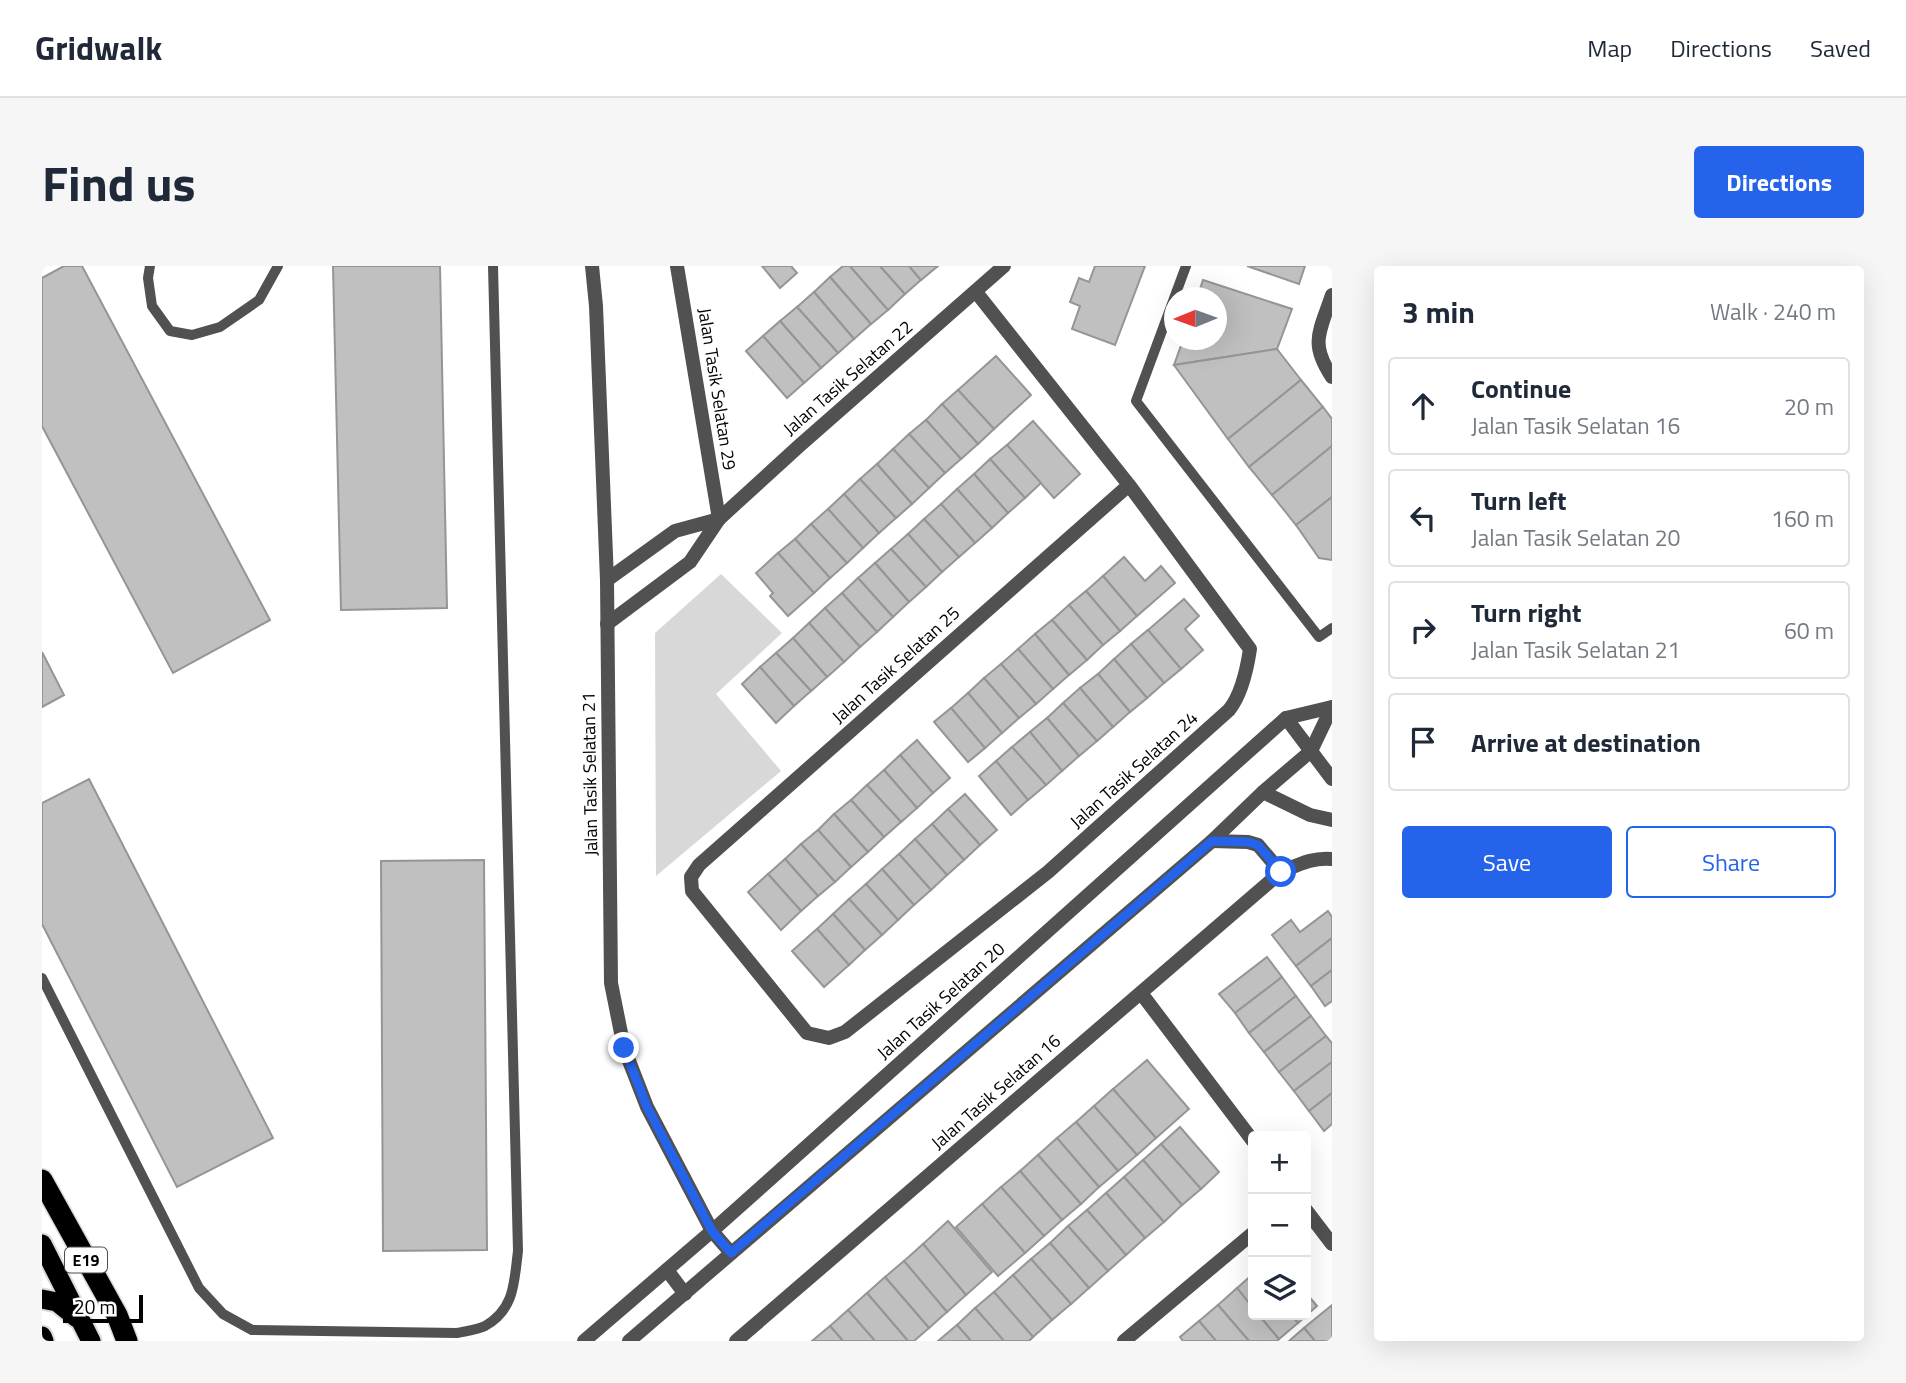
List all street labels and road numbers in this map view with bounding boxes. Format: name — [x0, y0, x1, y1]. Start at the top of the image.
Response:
street label: Jalan Tasik Selatan 29 — [691, 306, 744, 472]
street label: Jalan Tasik Selatan 22 — [777, 314, 918, 442]
street label: Jalan Tasik Selatan 25 — [826, 600, 966, 730]
street label: Jalan Tasik Selatan 21 — [575, 692, 604, 856]
street label: Jalan Tasik Selatan 24 — [1064, 705, 1204, 835]
street label: Jalan Tasik Selatan 20 — [871, 936, 1011, 1066]
street label: Jalan Tasik Selatan 16 — [925, 1028, 1066, 1156]
road number: E19 — [65, 1248, 107, 1272]

